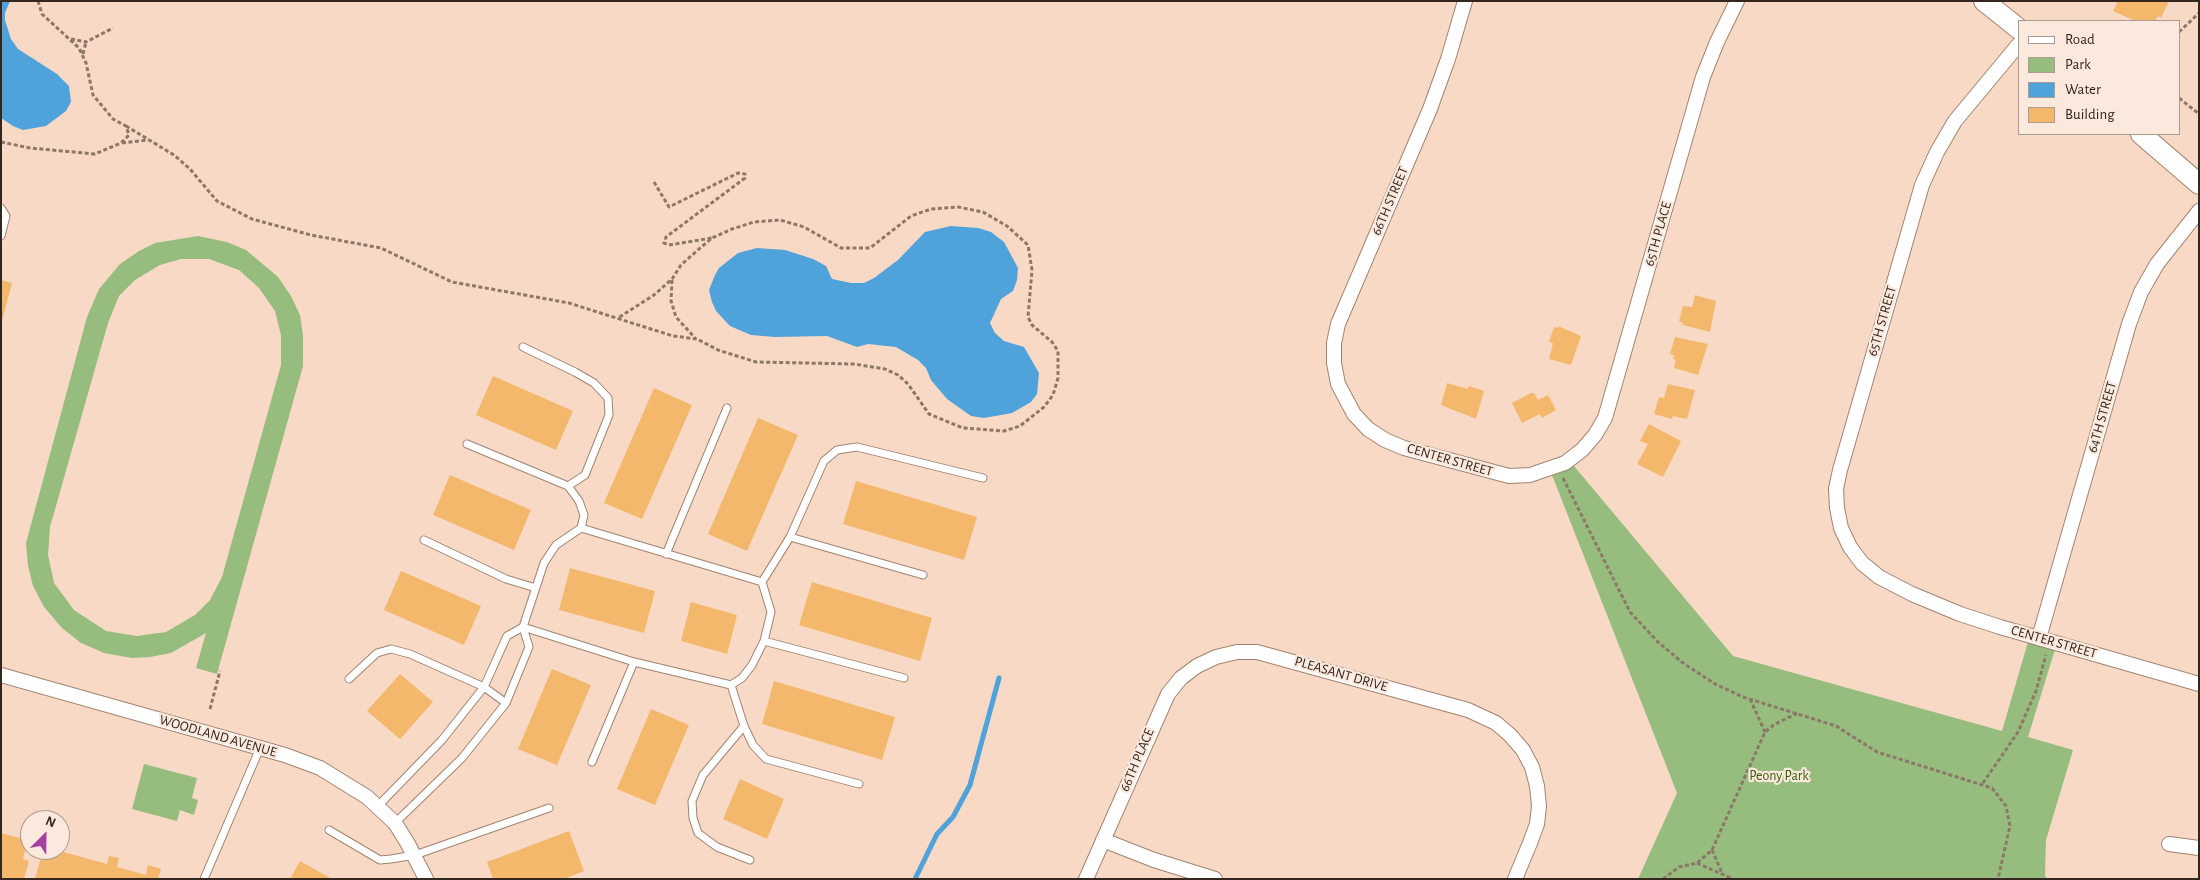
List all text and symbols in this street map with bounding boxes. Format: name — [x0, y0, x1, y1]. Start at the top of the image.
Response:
legend — [2018, 20, 2180, 135]
text: Road — [2065, 32, 2095, 47]
text: Park — [2065, 57, 2091, 72]
text: Water — [2065, 82, 2101, 97]
text: Building — [2065, 107, 2115, 122]
street label: 66TH STREET — [1368, 164, 1412, 238]
street label: 65TH PLACE — [1641, 200, 1675, 268]
street label: 65TH STREET — [1864, 284, 1900, 358]
street label: 64TH STREET — [2084, 379, 2120, 455]
street label: CENTER STREET — [1405, 440, 1495, 480]
street label: CENTER STREET — [2009, 622, 2099, 662]
street label: PLEASANT DRIVE — [1292, 653, 1390, 695]
street label: WOODLAND AVENUE — [157, 711, 279, 761]
street label: 66TH PLACE — [1116, 726, 1158, 794]
park label: Peony Park — [1749, 768, 1809, 784]
north arrow — [20, 810, 70, 860]
text: N — [43, 814, 58, 830]

